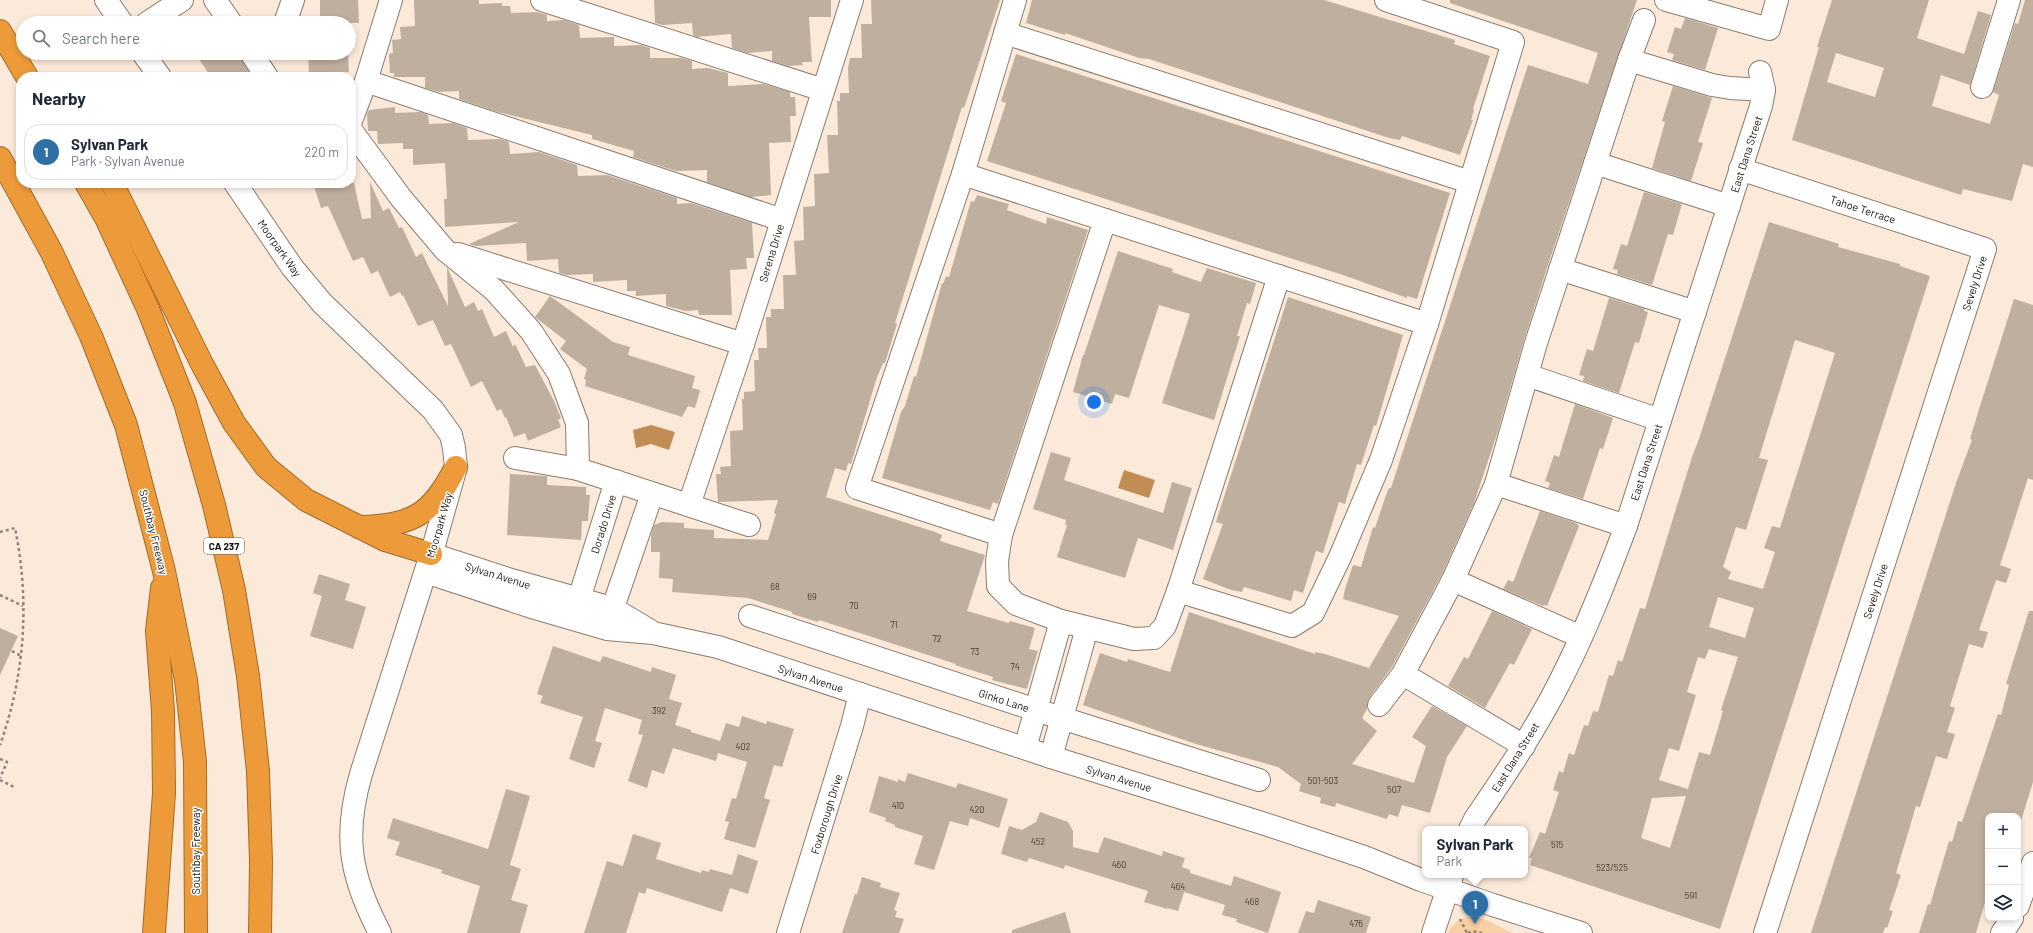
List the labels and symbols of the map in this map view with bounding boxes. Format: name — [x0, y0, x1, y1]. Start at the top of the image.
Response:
street label: East Dana Street — [1727, 114, 1765, 194]
street label: Tahoe Terrace — [1829, 192, 1898, 226]
street label: Moorpark Way — [255, 217, 305, 279]
street label: Serena Drive — [756, 222, 786, 284]
street label: Sevely Drive — [1959, 254, 1989, 312]
your location — [1084, 392, 1104, 412]
street label: East Dana Street — [1627, 422, 1665, 502]
street label: Southbay Freeway — [137, 488, 171, 576]
street label: Moorpark Way — [424, 491, 454, 559]
street label: Dorado Drive — [588, 493, 618, 555]
road number: CA 237 — [204, 538, 244, 554]
street label: Sylvan Avenue — [464, 559, 532, 591]
street label: Sevely Drive — [1860, 562, 1890, 620]
house number: 68 — [770, 581, 780, 592]
house number: 69 — [807, 591, 817, 602]
house number: 70 — [849, 600, 859, 611]
house number: 71 — [890, 619, 898, 630]
house number: 72 — [932, 633, 942, 644]
house number: 73 — [971, 646, 980, 657]
street label: Sylvan Avenue — [777, 661, 845, 695]
house number: 74 — [1010, 661, 1020, 672]
street label: Ginko Lane — [977, 686, 1031, 714]
house number: 392 — [652, 705, 666, 716]
street label: East Dana Street — [1488, 720, 1542, 794]
house number: 402 — [736, 741, 751, 752]
street label: Sylvan Avenue — [1085, 762, 1153, 794]
street label: Foxborough Drive — [808, 772, 844, 856]
house number: 501-503 — [1308, 775, 1339, 786]
house number: 507 — [1387, 784, 1402, 795]
house number: 410 — [892, 800, 904, 811]
house number: 420 — [970, 804, 984, 815]
street label: Southbay Freeway — [189, 807, 202, 895]
house number: 452 — [1031, 836, 1045, 847]
house number: 515 — [1551, 839, 1563, 850]
house number: 460 — [1112, 859, 1126, 870]
house number: 523/525 — [1596, 862, 1628, 873]
house number: 464 — [1171, 881, 1185, 892]
house number: 591 — [1685, 890, 1697, 901]
pin: 1 — [1462, 891, 1488, 924]
house number: 468 — [1245, 896, 1259, 907]
house number: 476 — [1349, 918, 1363, 929]

